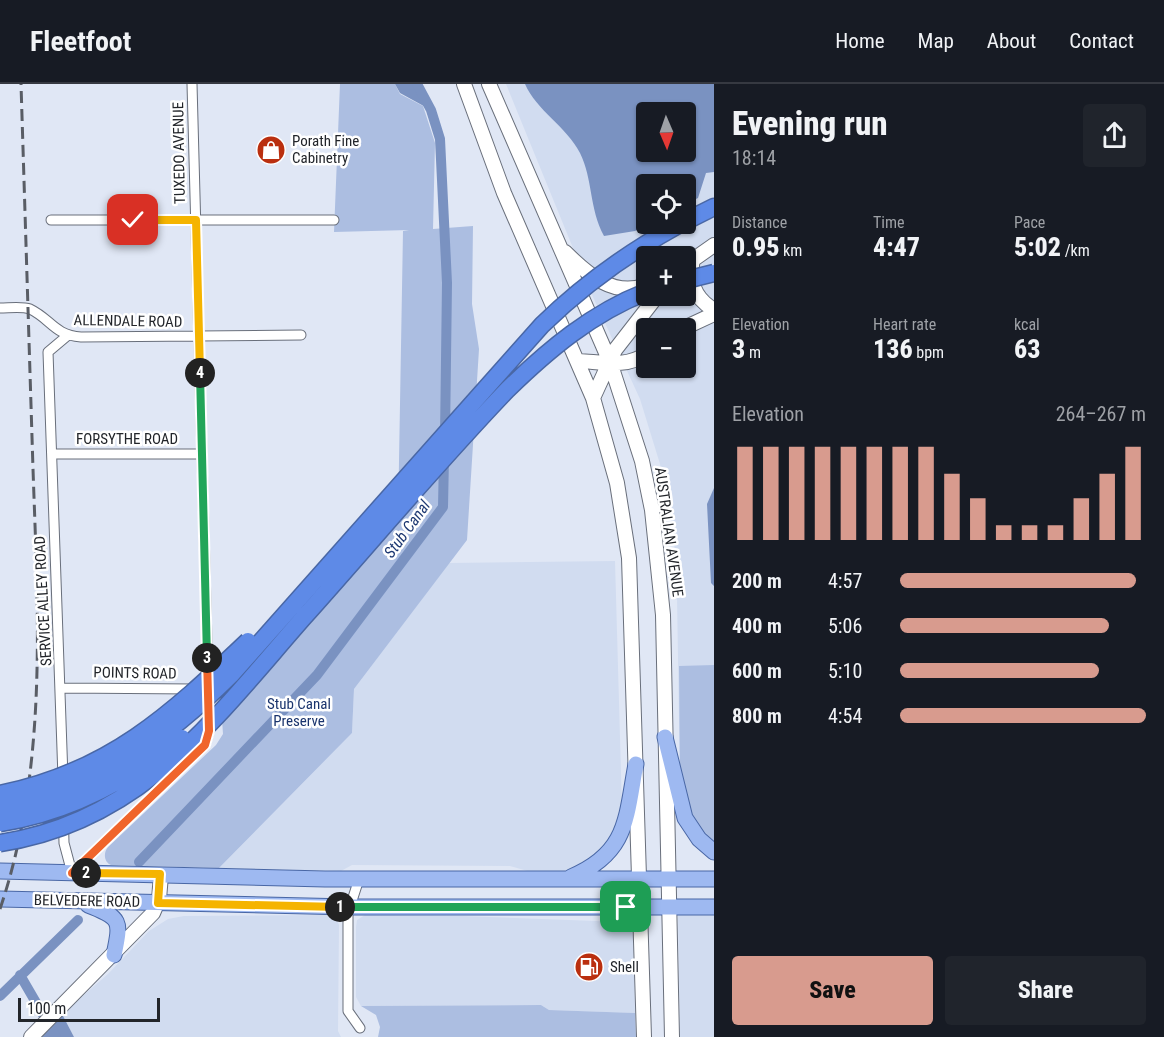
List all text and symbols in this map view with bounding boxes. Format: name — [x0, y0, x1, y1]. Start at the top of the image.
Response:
text: Fleetfoot — [30, 25, 131, 58]
text: Home — [835, 29, 885, 53]
text: Map — [918, 29, 954, 53]
text: About — [987, 29, 1036, 53]
text: Contact — [1069, 29, 1134, 53]
street label: TUXEDO AVENUE — [169, 102, 189, 204]
north arrow — [636, 102, 696, 162]
map controls — [636, 102, 696, 378]
text: Evening run — [732, 104, 888, 143]
button: share — [1083, 104, 1146, 167]
place label: Porath Fine Cabinetry — [292, 132, 359, 167]
shop icon: Porath Fine Cabinetry — [255, 134, 287, 166]
text: 18:14 — [732, 146, 776, 170]
button: locate — [636, 174, 696, 234]
pin — [107, 194, 158, 245]
icon: check — [116, 203, 149, 236]
text: Distance — [732, 213, 787, 232]
text: Time — [873, 213, 905, 232]
text: Pace — [1014, 213, 1045, 232]
text: 0.95 — [732, 232, 779, 262]
text: 4:47 — [873, 232, 920, 262]
text: 5:02 — [1014, 232, 1061, 262]
text: km — [779, 241, 802, 260]
text: /km — [1061, 241, 1090, 260]
button: + — [636, 246, 696, 306]
street label: ALLENDALE ROAD — [73, 311, 183, 331]
text: Elevation — [732, 315, 790, 334]
text: Heart rate — [873, 315, 936, 334]
text: kcal — [1014, 315, 1040, 334]
button: − — [636, 318, 696, 378]
text: 3 — [732, 334, 745, 364]
text: 136 — [873, 334, 913, 364]
text: 63 — [1014, 334, 1040, 364]
text: m — [745, 343, 761, 362]
text: bpm — [913, 343, 944, 362]
pin: 4 — [185, 358, 215, 388]
text: 4 — [196, 363, 204, 382]
text: Elevation — [732, 402, 804, 426]
text: 264–267 m — [1056, 402, 1146, 426]
street label: FORSYTHE ROAD — [76, 430, 178, 448]
street label: AUSTRALIAN AVENUE — [651, 466, 687, 598]
water label: Stub Canal — [380, 496, 434, 561]
street label: SERVICE ALLEY ROAD — [31, 535, 55, 667]
text: 200 m — [732, 569, 782, 593]
text: 4:57 — [828, 569, 862, 593]
text: 400 m — [732, 614, 782, 638]
text: 5:06 — [828, 614, 862, 638]
pin: 3 — [192, 643, 222, 673]
text: 3 — [203, 648, 211, 667]
text: 600 m — [732, 659, 782, 683]
text: 5:10 — [828, 659, 862, 683]
street label: POINTS ROAD — [93, 663, 177, 683]
park label: Stub Canal Preserve — [267, 695, 331, 730]
text: 800 m — [732, 704, 782, 728]
text: 4:54 — [828, 704, 862, 728]
pin: 2 — [71, 858, 101, 888]
text: 2 — [82, 863, 90, 882]
pin — [600, 881, 651, 932]
icon: arrive — [609, 890, 642, 923]
street label: BELVEDERE ROAD — [34, 891, 140, 911]
pin: 1 — [325, 892, 355, 922]
text: 1 — [336, 897, 344, 916]
fuel station icon: Shell — [573, 951, 605, 983]
button: Save — [732, 956, 933, 1025]
button: Share — [945, 956, 1146, 1025]
place label: Shell — [610, 958, 639, 976]
scale bar — [18, 995, 160, 1022]
text: 100 m — [27, 999, 66, 1018]

